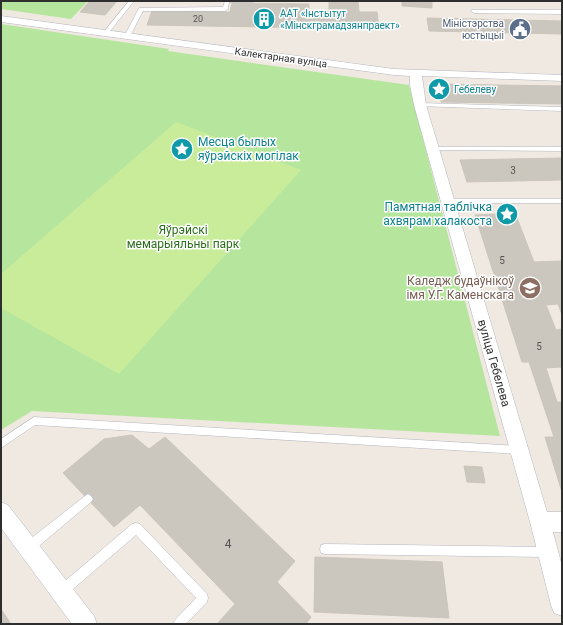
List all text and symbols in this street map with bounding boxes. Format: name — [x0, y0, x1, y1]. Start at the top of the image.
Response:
building icon: ААТ «Інстытут «Мінскграмадзянпраект» — [251, 6, 277, 32]
place label: ААТ «Інстытут «Мінскграмадзянпраект» — [280, 8, 400, 31]
house number: 20 — [193, 14, 203, 24]
public building icon: Міністэрства юстыцыі — [507, 16, 533, 42]
place label: Міністэрства юстыцыі — [442, 18, 504, 41]
street label: Калектарная вуліца — [234, 46, 328, 69]
place icon: Гебелеву — [426, 76, 452, 102]
place label: Гебелеву — [454, 84, 497, 95]
place label: Месца былых яўрэйскіх могілак — [198, 135, 299, 163]
place icon: Месца былых яўрэйскіх могілак — [169, 136, 195, 162]
house number: 3 — [510, 165, 516, 176]
place label: Памятная таблічка ахвярам халакоста — [383, 200, 492, 228]
place icon: Памятная таблічка ахвярам халакоста — [494, 201, 520, 227]
park label: Яўрэйскі мемарыяльны парк — [127, 223, 240, 251]
house number: 5 — [499, 255, 505, 266]
place label: Каледж будаўнікоў імя У.Г. Каменскага — [406, 274, 514, 302]
school or university icon: Каледж будаўнікоў імя У.Г. Каменскага — [517, 275, 543, 301]
street label: вуліца Гебелева — [475, 318, 513, 408]
house number: 5 — [536, 341, 542, 352]
house number: 4 — [225, 537, 232, 551]

